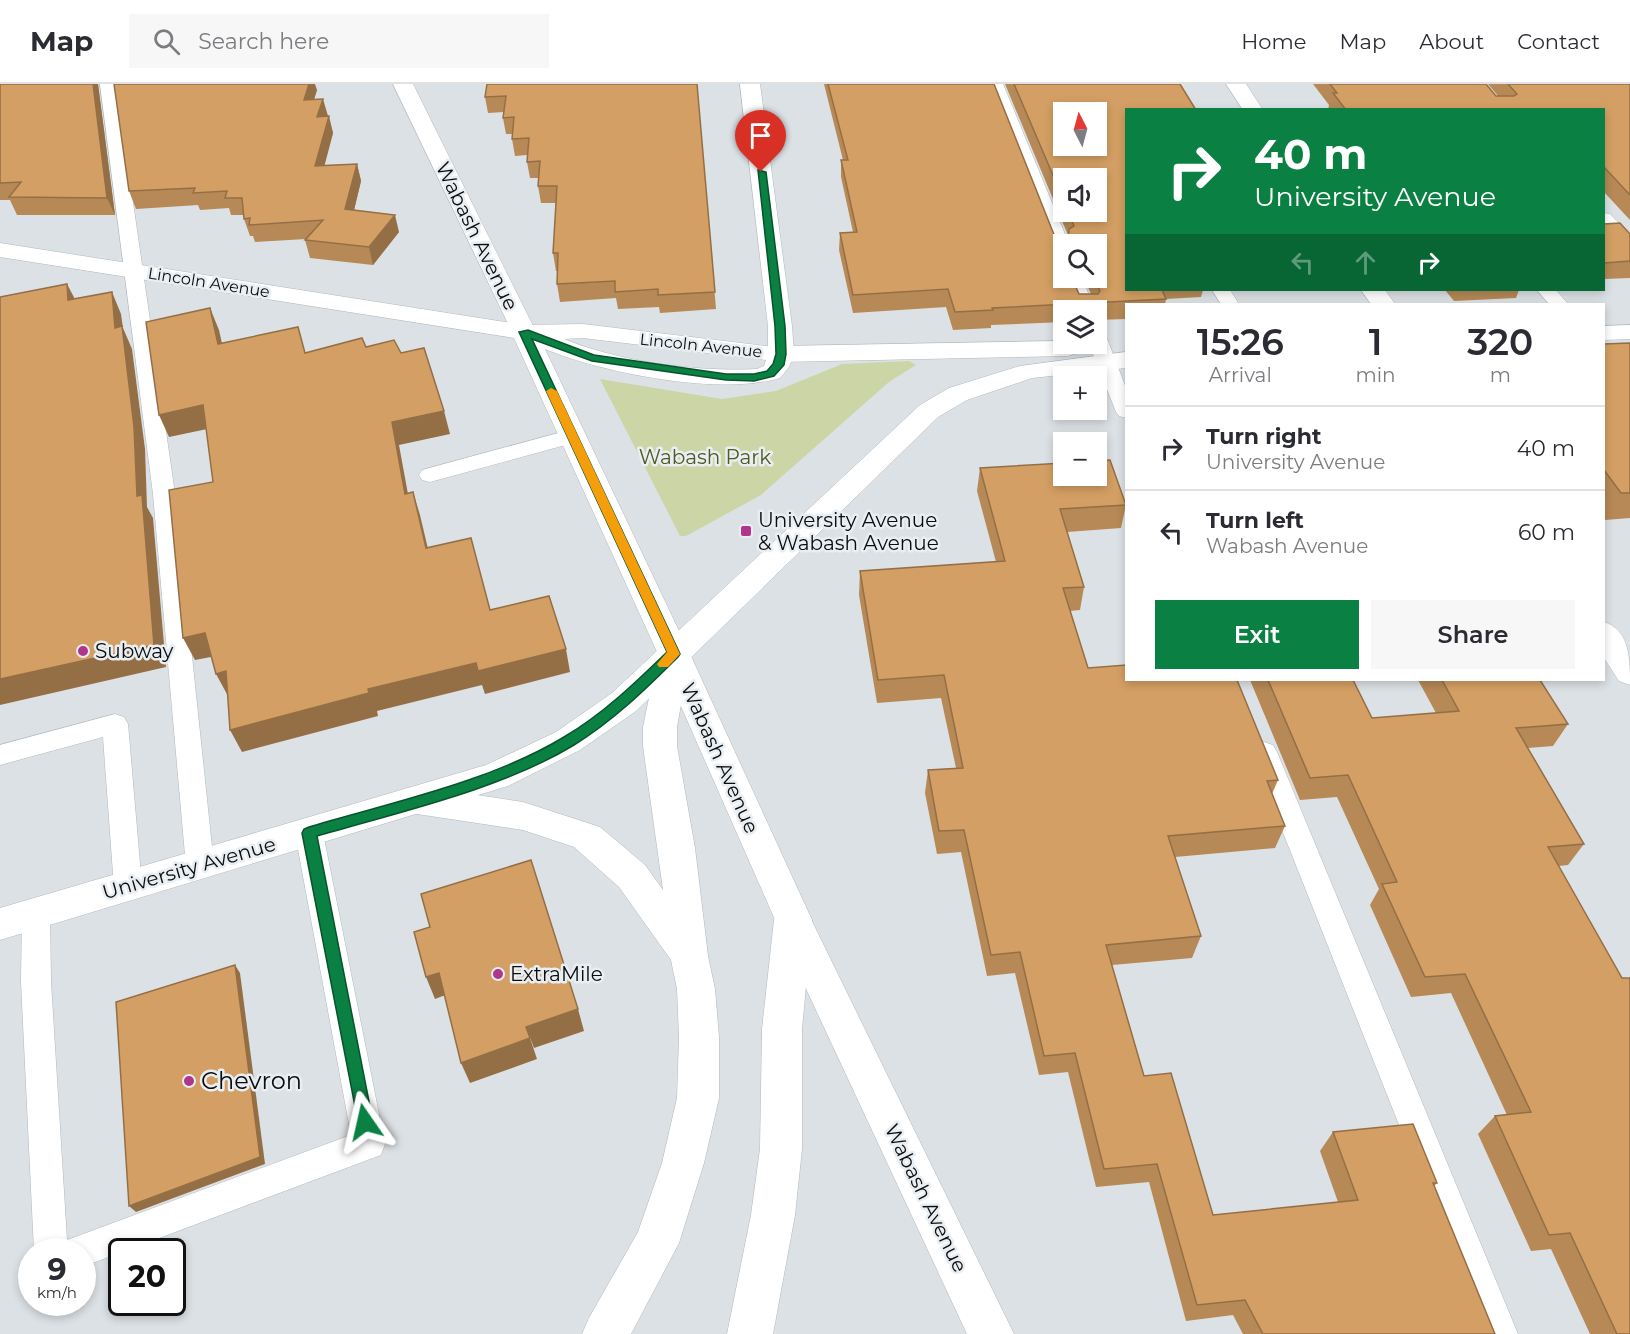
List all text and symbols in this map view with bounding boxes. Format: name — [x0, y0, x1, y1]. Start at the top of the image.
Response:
search box — [129, 14, 549, 68]
text: Map — [30, 24, 93, 58]
icon: search — [150, 25, 183, 58]
text: Search here — [198, 28, 329, 55]
text: Home — [1241, 29, 1306, 54]
text: Map — [1339, 29, 1386, 54]
text: About — [1419, 29, 1484, 54]
text: Contact — [1517, 29, 1600, 54]
north arrow — [1053, 102, 1107, 156]
map controls — [1053, 102, 1107, 486]
pin — [735, 110, 786, 172]
icon: arrive — [744, 119, 777, 152]
text: 40 m — [1254, 128, 1367, 180]
icon: right — [1155, 132, 1233, 210]
street label: Wabash Avenue — [431, 158, 523, 314]
button: sound — [1053, 168, 1107, 222]
text: University Avenue — [1254, 180, 1496, 213]
button: search — [1053, 234, 1107, 288]
icon: left — [1286, 246, 1319, 279]
icon: ahead — [1349, 246, 1382, 279]
icon: right — [1412, 246, 1445, 279]
street label: Lincoln Avenue — [147, 263, 271, 302]
button: layers — [1053, 300, 1107, 354]
text: 15:26 — [1197, 320, 1284, 364]
text: 1 — [1369, 320, 1382, 364]
text: 320 — [1467, 320, 1533, 364]
street label: Lincoln Avenue — [639, 330, 763, 361]
text: Arrival — [1209, 363, 1272, 387]
text: min — [1355, 363, 1396, 387]
text: m — [1490, 363, 1511, 387]
button: + — [1053, 366, 1107, 420]
text: Turn right — [1206, 423, 1321, 450]
button: − — [1053, 432, 1107, 486]
icon: right — [1155, 432, 1188, 465]
text: 40 m — [1517, 435, 1575, 462]
park label: Wabash Park — [639, 445, 771, 469]
text: University Avenue — [1206, 450, 1385, 474]
text: Turn left — [1206, 507, 1304, 534]
place label: University Avenue & Wabash Avenue — [758, 508, 939, 555]
icon: left — [1155, 516, 1188, 549]
text: 60 m — [1518, 519, 1575, 546]
marker: University Avenue & Wabash Avenue — [739, 524, 753, 538]
text: Wabash Avenue — [1206, 534, 1368, 558]
button: Exit — [1155, 600, 1359, 669]
button: Share — [1371, 600, 1575, 669]
place label: Subway — [95, 639, 174, 663]
marker: Subway — [76, 644, 90, 658]
street label: Wabash Avenue — [676, 679, 764, 837]
street label: University Avenue — [100, 832, 278, 904]
place label: ExtraMile — [510, 962, 603, 986]
marker: ExtraMile — [491, 967, 505, 981]
place label: Chevron — [201, 1066, 302, 1095]
marker: Chevron — [182, 1074, 196, 1088]
position arrow — [333, 1090, 397, 1154]
street label: Wabash Avenue — [880, 1120, 972, 1276]
speed limit sign: 20 — [108, 1238, 186, 1316]
text: 9 — [47, 1251, 67, 1288]
text: km/h — [37, 1283, 77, 1302]

